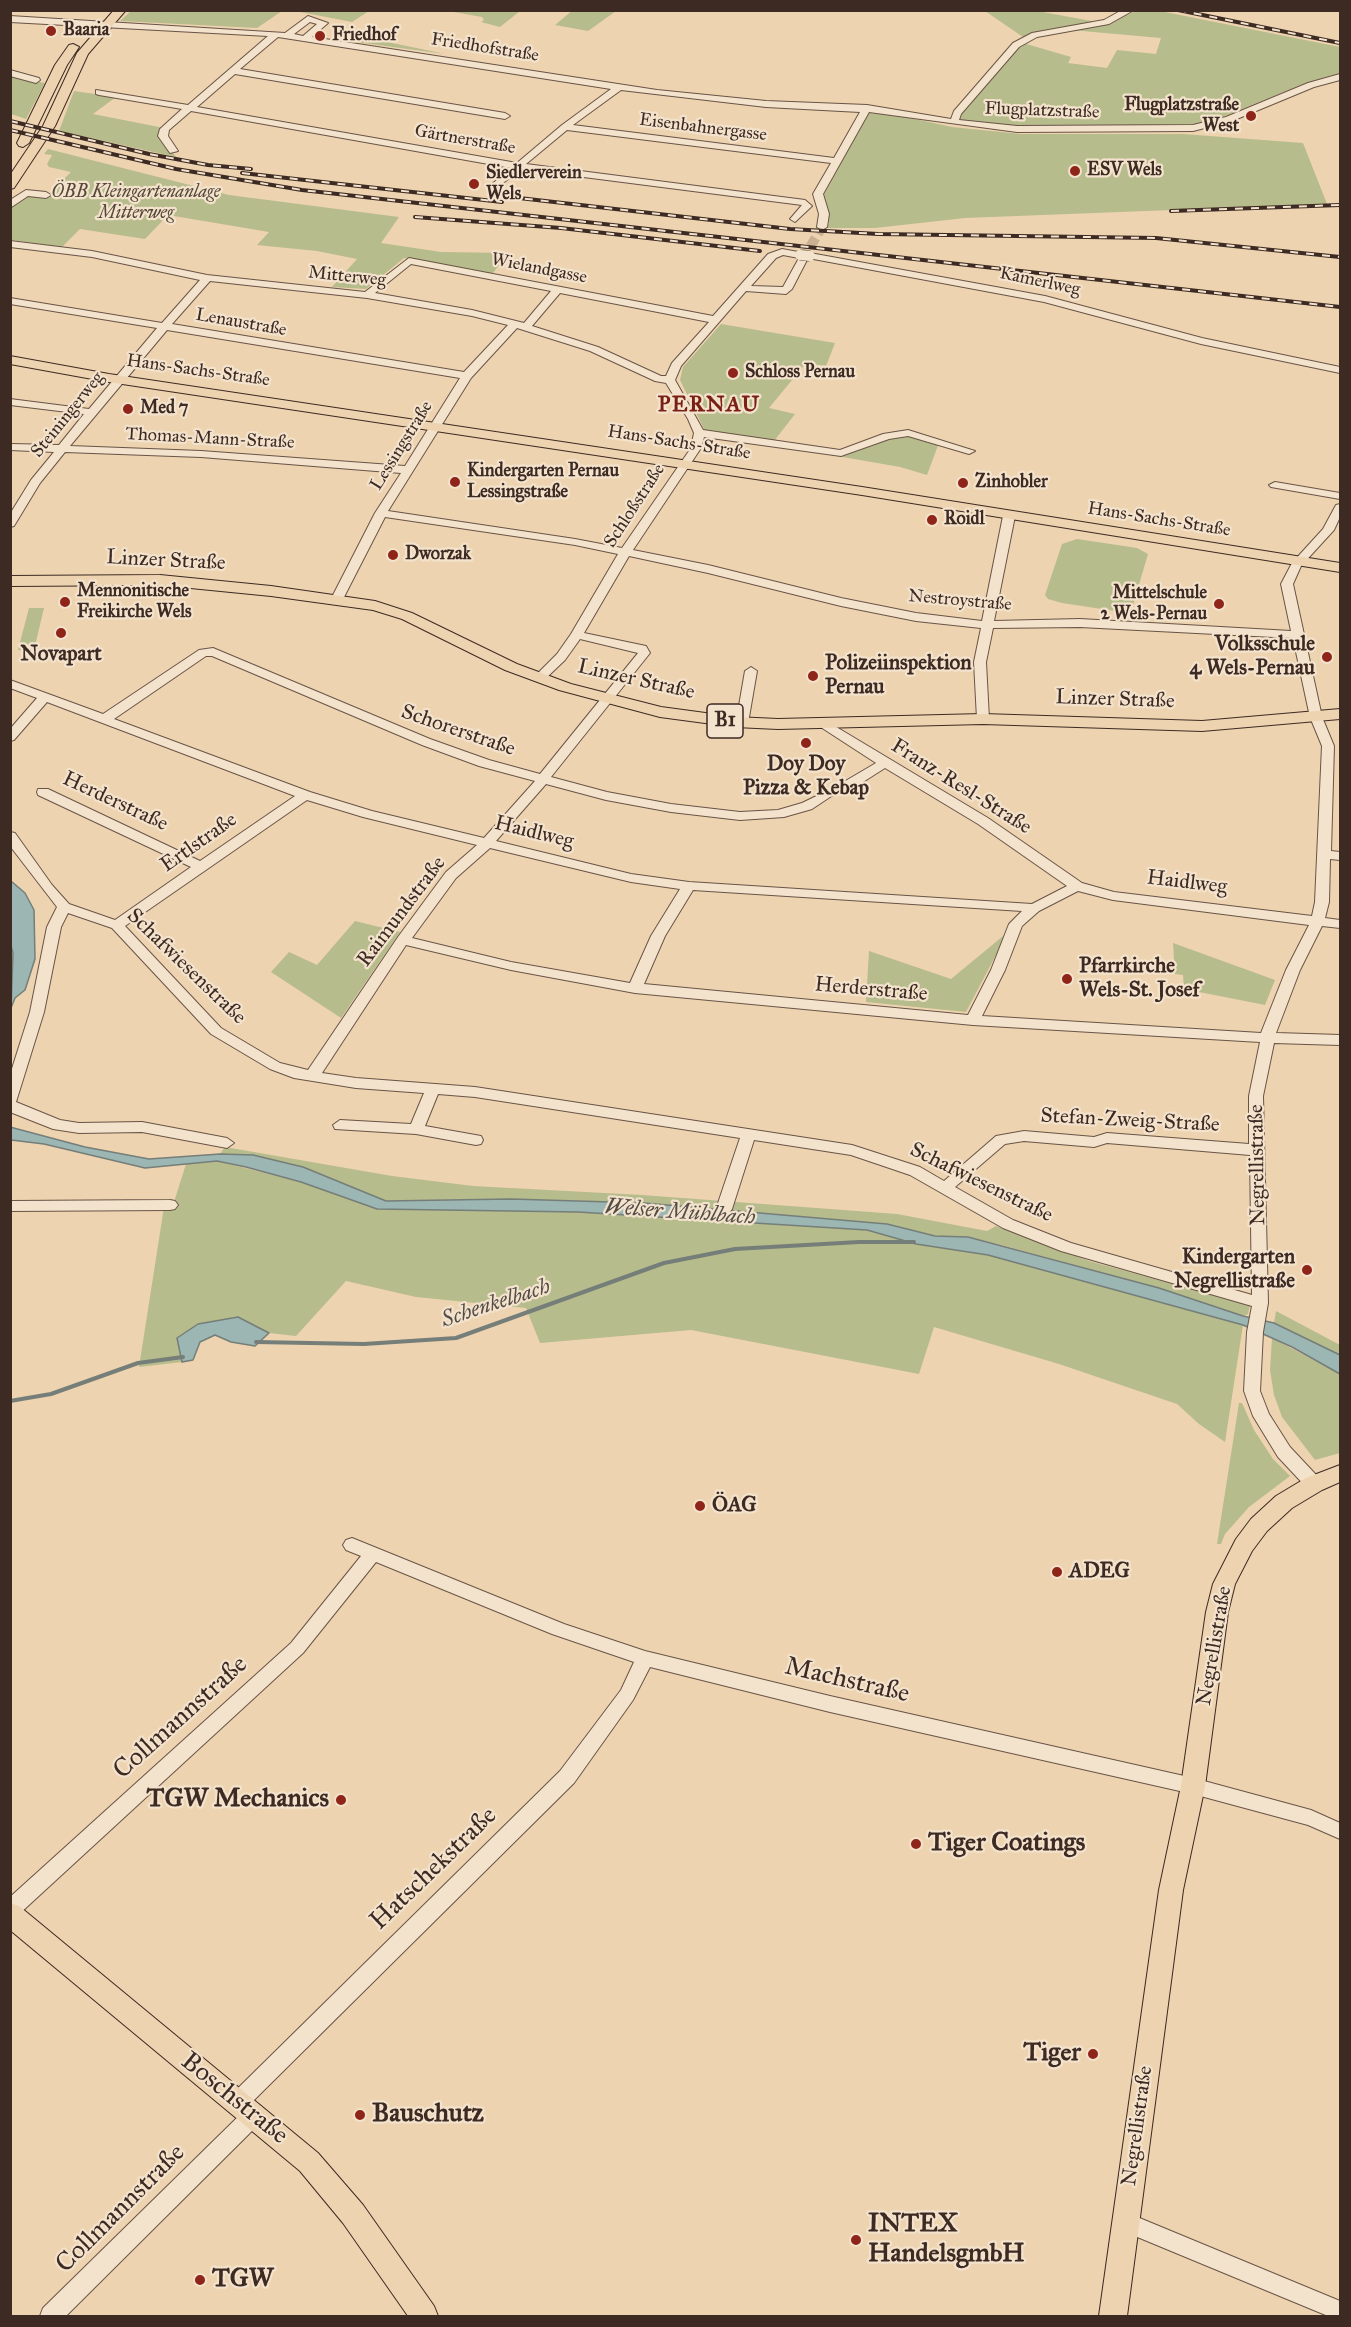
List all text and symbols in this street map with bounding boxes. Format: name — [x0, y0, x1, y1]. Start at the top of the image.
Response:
place label: Baaria — [63, 20, 109, 42]
marker: Baaria — [44, 24, 58, 38]
place label: Friedhof — [332, 25, 397, 47]
marker: Friedhof — [313, 29, 327, 43]
street label: Friedhofstraße — [430, 29, 540, 67]
place label: Flugplatzstraße West — [1124, 95, 1239, 138]
street label: Flugplatzstraße — [984, 98, 1100, 124]
street label: Eisenbahnergasse — [638, 109, 768, 147]
marker: Flugplatzstraße West — [1244, 109, 1258, 123]
street label: Gärtnerstraße — [413, 121, 517, 159]
place label: ESV Wels — [1087, 160, 1162, 182]
place label: Siedlerverein Wels — [486, 163, 582, 206]
marker: ESV Wels — [1068, 164, 1082, 178]
marker: Siedlerverein Wels — [467, 177, 481, 191]
park label: ÖBB Kleingartenanlage Mitterweg — [52, 182, 220, 224]
street label: Wielandgasse — [489, 249, 589, 289]
street label: Mitterweg — [307, 262, 387, 292]
street label: Kamerlweg — [998, 263, 1082, 301]
street label: Lenaustraße — [194, 304, 288, 342]
street label: Hans-Sachs-Straße — [125, 350, 271, 392]
place label: Schloss Pernau — [745, 362, 855, 384]
marker: Schloss Pernau — [726, 366, 740, 380]
street label: Steiningerweg — [27, 368, 109, 462]
district label: PERNAU — [658, 393, 760, 419]
street label: Lessingstraße — [366, 397, 438, 495]
place label: Med 7 — [140, 398, 188, 420]
marker: Med 7 — [121, 402, 135, 416]
street label: Hans-Sachs-Straße — [606, 421, 752, 465]
street label: Thomas-Mann-Straße — [125, 424, 295, 454]
street label: Schloßstraße — [600, 460, 670, 552]
place label: Kindergarten Pernau Lessingstraße — [467, 461, 619, 504]
place label: Zinhobler — [975, 472, 1048, 494]
marker: Kindergarten Pernau Lessingstraße — [448, 475, 462, 489]
marker: Zinhobler — [956, 476, 970, 490]
street label: Hans-Sachs-Straße — [1086, 498, 1232, 542]
place label: Roidl — [944, 509, 984, 531]
marker: Roidl — [925, 513, 939, 527]
place label: Dworzak — [405, 544, 471, 566]
street label: Linzer Straße — [106, 545, 226, 577]
marker: Dworzak — [386, 548, 400, 562]
place label: Mennonitische Freikirche Wels — [77, 581, 192, 624]
place label: Mittelschule 2 Wels-Pernau — [1101, 583, 1207, 626]
street label: Nestroystraße — [907, 586, 1013, 616]
marker: Mennonitische Freikirche Wels — [58, 595, 72, 609]
marker: Mittelschule 2 Wels-Pernau — [1212, 597, 1226, 611]
marker: Novapart — [54, 626, 68, 640]
place label: Volksschule 4 Wels-Pernau — [1189, 632, 1315, 682]
place label: Novapart — [20, 642, 102, 668]
marker: Volksschule 4 Wels-Pernau — [1320, 650, 1334, 664]
place label: Polizeiinspektion Pernau — [825, 651, 972, 701]
street label: Linzer Straße — [575, 654, 697, 706]
marker: Polizeiinspektion Pernau — [806, 669, 820, 683]
street label: Linzer Straße — [1055, 685, 1175, 715]
street label: Schorerstraße — [398, 700, 518, 762]
road number: B1 — [707, 704, 743, 738]
street label: Franz-Resl-Straße — [886, 734, 1036, 840]
marker: Doy Doy Pizza & Kebap — [799, 736, 813, 750]
place label: Doy Doy Pizza & Kebap — [743, 752, 869, 802]
street label: Herderstraße — [58, 767, 172, 837]
street label: Ertlstraße — [156, 808, 242, 878]
street label: Haidlweg — [492, 811, 576, 855]
street label: Raimundstraße — [352, 852, 452, 972]
street label: Haidlweg — [1145, 866, 1229, 900]
street label: Schafwiesenstraße — [121, 904, 251, 1030]
place label: Pfarrkirche Wels-St. Josef — [1079, 954, 1199, 1004]
marker: Pfarrkirche Wels-St. Josef — [1060, 972, 1074, 986]
street label: Herderstraße — [814, 973, 928, 1007]
street label: Stefan-Zweig-Straße — [1040, 1104, 1220, 1138]
street label: Negrellistraße — [1244, 1104, 1272, 1226]
street label: Schafwiesenstraße — [905, 1137, 1057, 1229]
water label: Welser Mühlbach — [604, 1195, 756, 1231]
place label: Kindergarten Negrellistraße — [1174, 1245, 1295, 1295]
marker: Kindergarten Negrellistraße — [1300, 1263, 1314, 1277]
water label: Schenkelbach — [438, 1274, 554, 1334]
place label: ÖAG — [712, 1493, 757, 1519]
marker: ÖAG — [693, 1499, 707, 1513]
place label: ADEG — [1069, 1559, 1130, 1585]
marker: ADEG — [1050, 1565, 1064, 1579]
street label: Negrellistraße — [1192, 1584, 1238, 1708]
street label: Collmannstraße — [108, 1650, 254, 1786]
street label: Machstraße — [782, 1652, 912, 1710]
place label: TGW Mechanics — [147, 1784, 329, 1816]
marker: TGW Mechanics — [334, 1793, 348, 1807]
street label: Hatschekstraße — [364, 1801, 504, 1937]
place label: Tiger Coatings — [928, 1828, 1085, 1860]
marker: Tiger Coatings — [909, 1837, 923, 1851]
place label: Tiger — [1023, 2038, 1081, 2070]
street label: Boschstraße — [174, 2046, 294, 2152]
marker: Tiger — [1086, 2047, 1100, 2061]
street label: Negrellistraße — [1117, 2064, 1159, 2188]
place label: Bauschutz — [372, 2099, 484, 2131]
marker: Bauschutz — [353, 2108, 367, 2122]
street label: Collmannstraße — [50, 2138, 192, 2280]
place label: INTEX HandelsgmbH — [868, 2209, 1024, 2270]
marker: INTEX HandelsgmbH — [849, 2233, 863, 2247]
place label: TGW — [212, 2264, 274, 2296]
marker: TGW — [193, 2273, 207, 2287]

